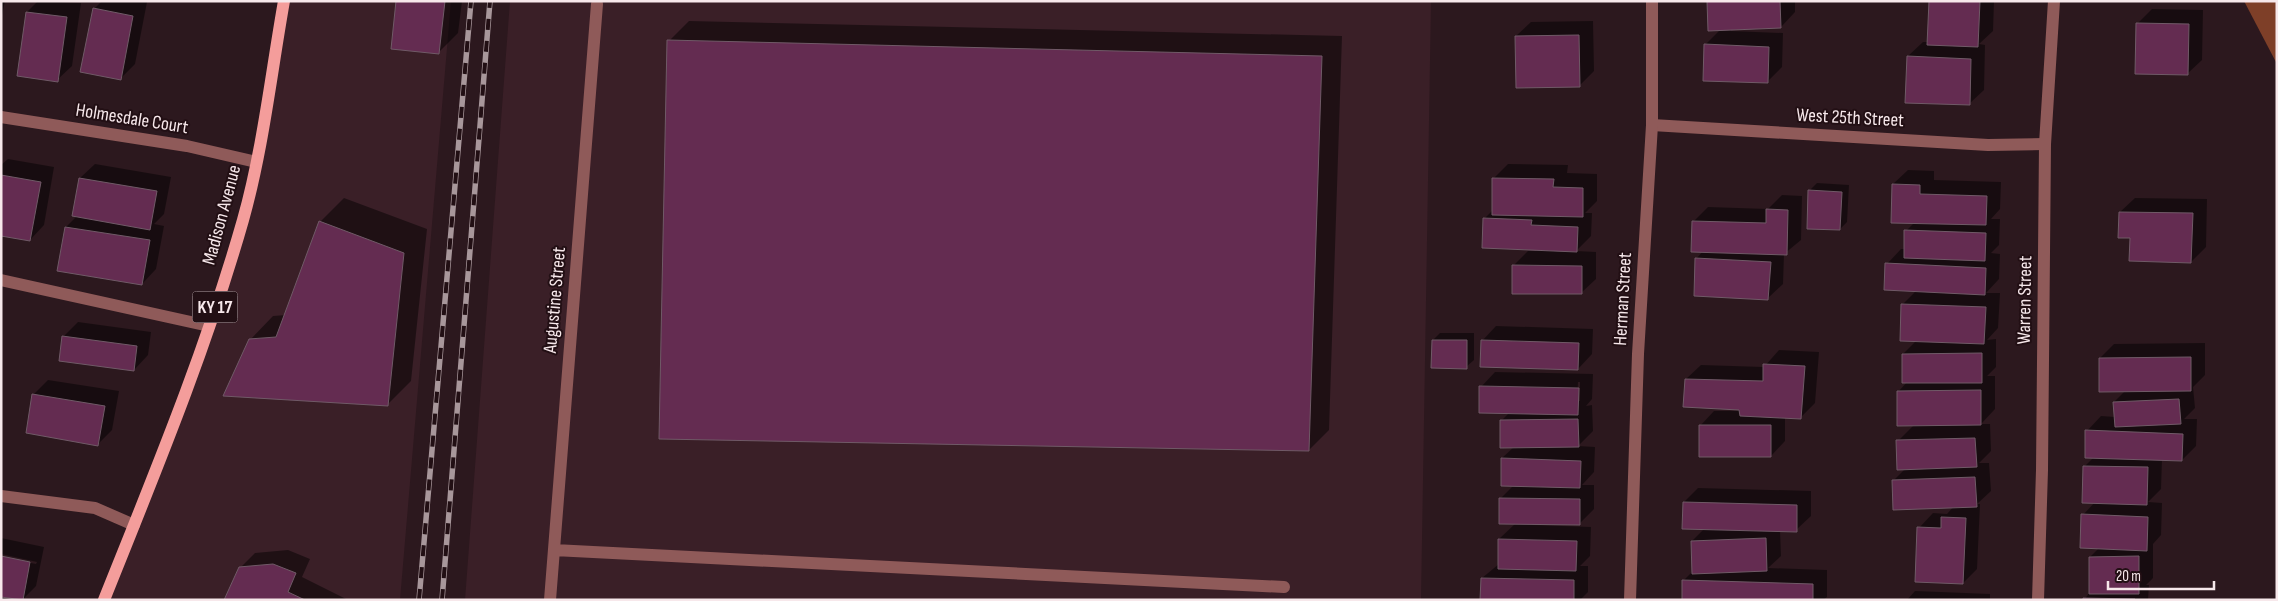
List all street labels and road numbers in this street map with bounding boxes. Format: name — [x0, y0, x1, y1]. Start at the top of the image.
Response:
street label: Holmesdale Court — [74, 99, 190, 139]
street label: West 25th Street — [1796, 104, 1905, 132]
street label: Madison Avenue — [198, 163, 246, 267]
street label: Augustine Street — [539, 246, 571, 355]
street label: Herman Street — [1609, 252, 1637, 346]
street label: Warren Street — [2013, 255, 2037, 345]
road number: KY 17 — [192, 292, 238, 322]

